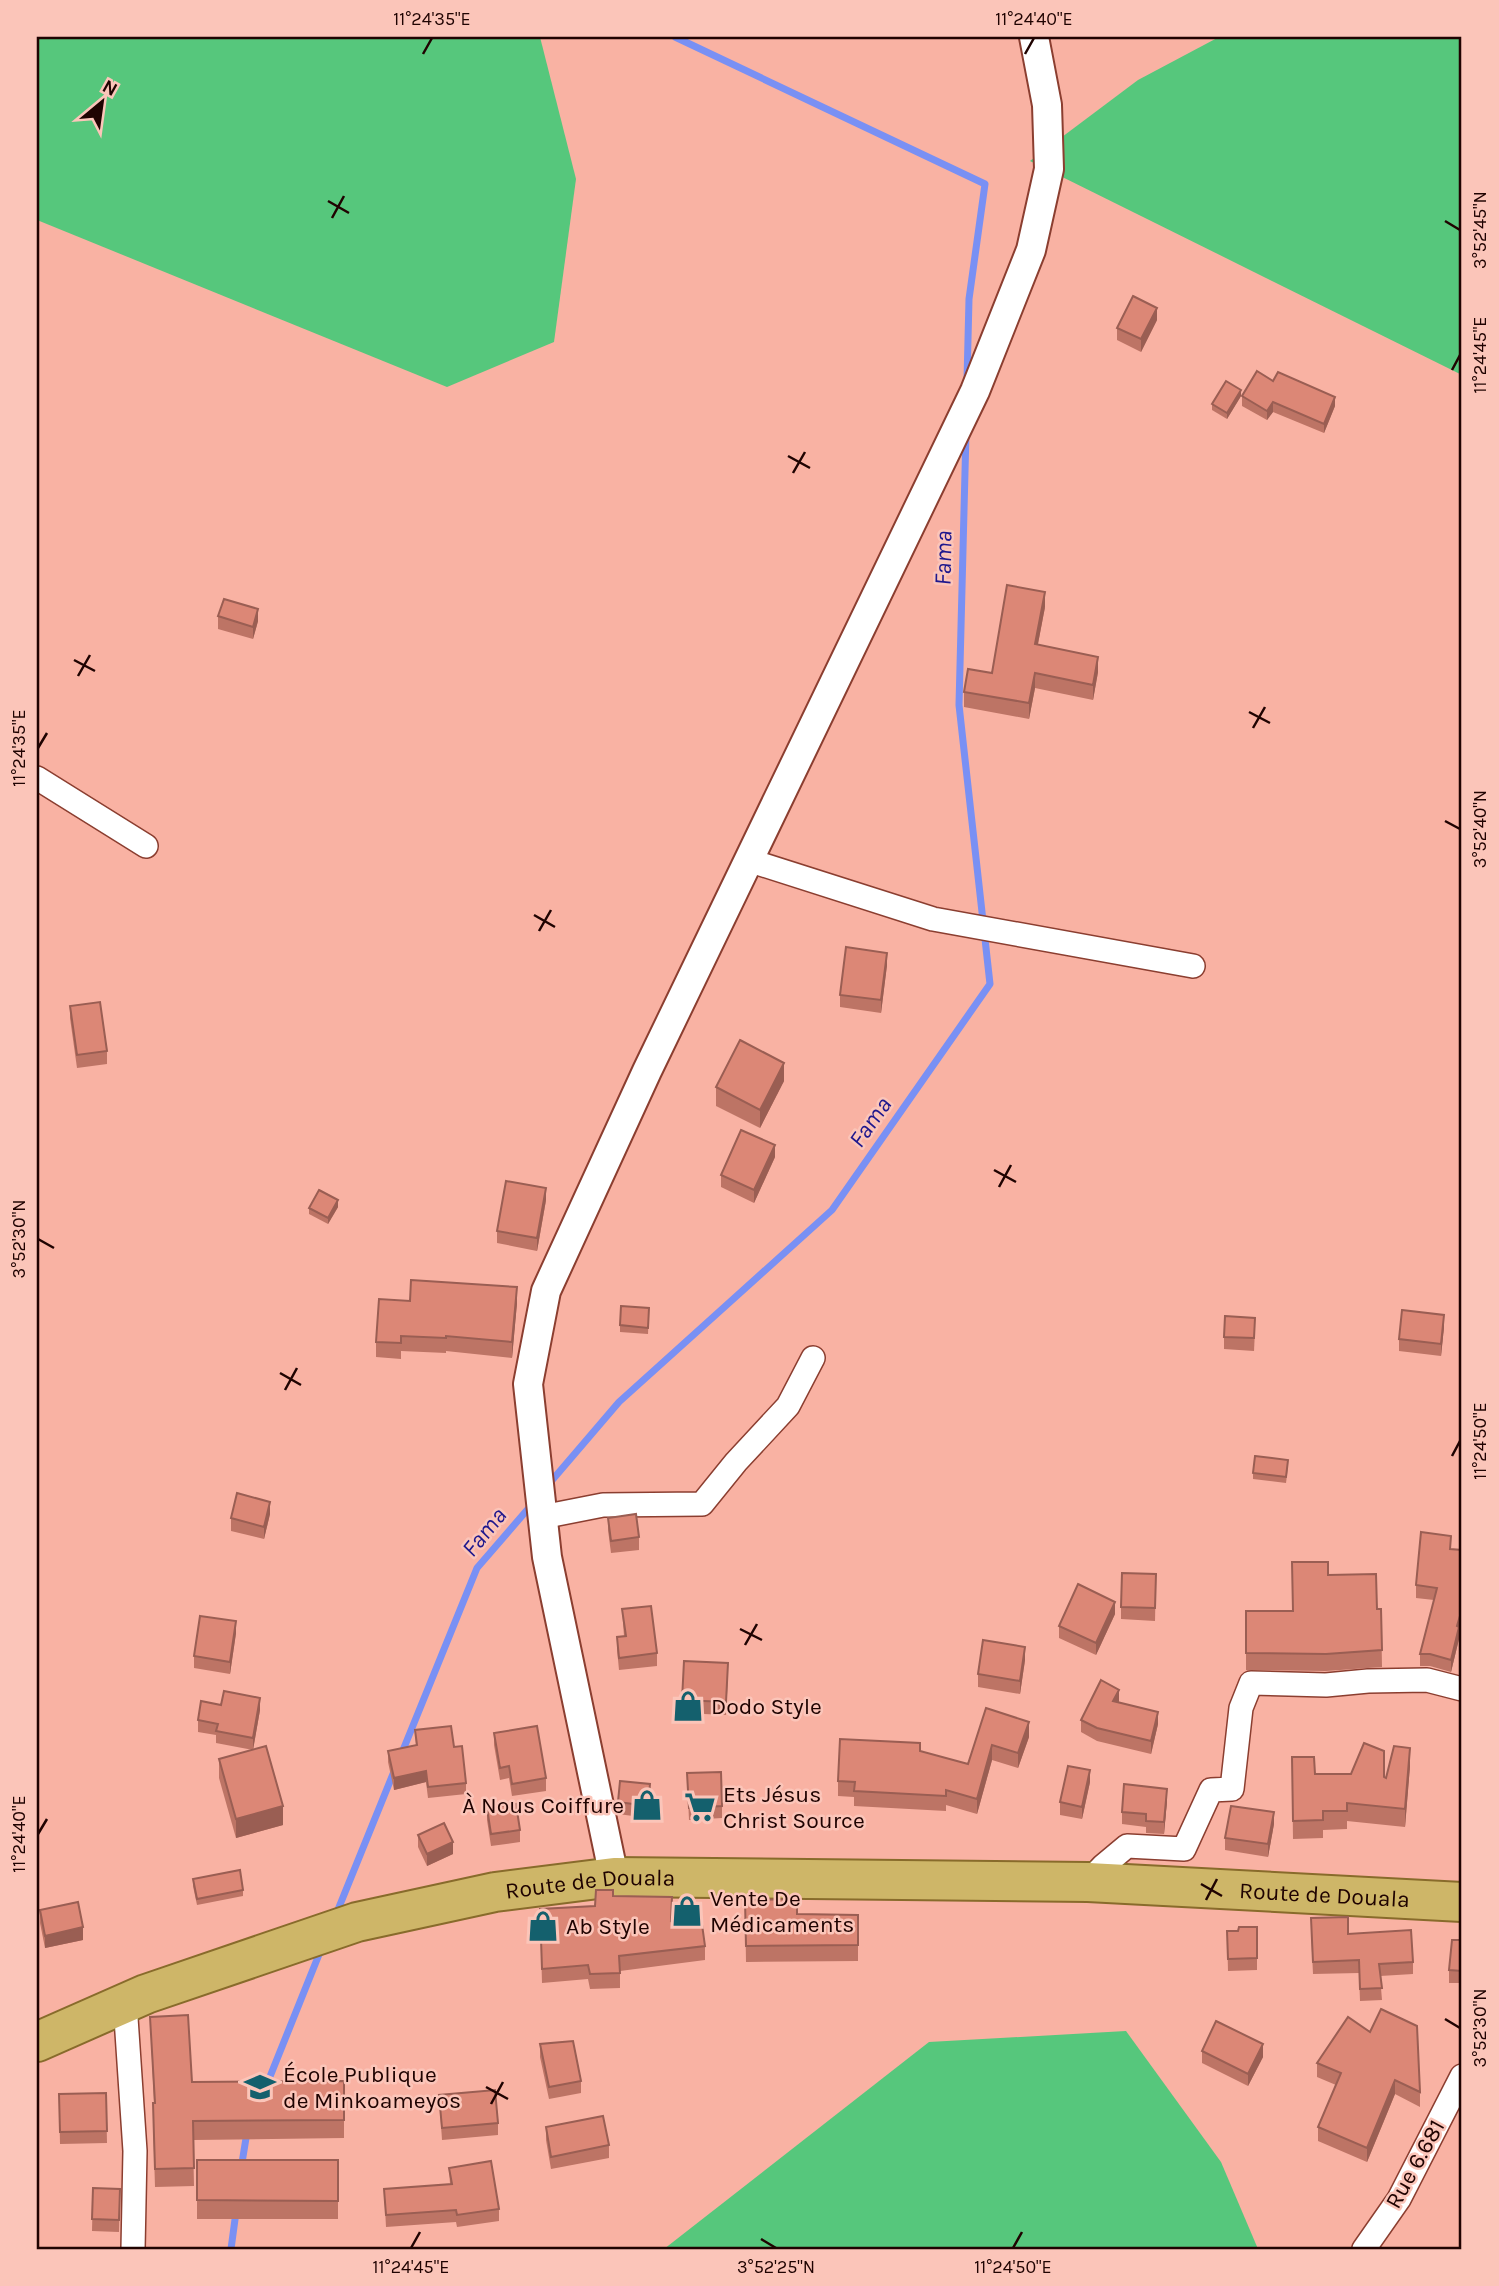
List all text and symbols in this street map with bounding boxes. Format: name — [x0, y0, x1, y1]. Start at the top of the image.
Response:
text: 11°24'35"E — [393, 8, 471, 30]
text: 11°24'40"E — [995, 8, 1073, 30]
north arrow — [66, 66, 136, 136]
text: N — [98, 75, 121, 101]
text: 3°52'45"N — [1469, 191, 1491, 269]
text: 11°24'45"E — [1469, 317, 1491, 393]
water label: Fama — [929, 530, 957, 586]
text: 11°24'35"E — [8, 709, 30, 787]
text: 3°52'40"N — [1469, 790, 1491, 868]
water label: Fama — [843, 1091, 897, 1153]
text: 3°52'30"N — [8, 1200, 30, 1278]
text: 11°24'50"E — [1469, 1402, 1491, 1480]
water label: Fama — [456, 1502, 512, 1562]
shop icon: Dodo Style — [671, 1689, 705, 1723]
place label: Dodo Style — [711, 1693, 822, 1720]
place label: Ets Jésus Christ Source — [723, 1781, 865, 1834]
shop icon: À Nous Coiffure — [630, 1788, 664, 1822]
supermarket icon: Ets Jésus Christ Source — [683, 1790, 717, 1824]
place label: À Nous Coiffure — [462, 1792, 624, 1819]
text: 11°24'40"E — [8, 1795, 30, 1873]
street label: Route de Douala — [503, 1863, 675, 1904]
street label: Route de Douala — [1238, 1877, 1411, 1913]
place label: Vente De Médicaments — [710, 1885, 854, 1938]
shop icon: Vente De Médicaments — [670, 1894, 704, 1928]
shop icon: Ab Style — [526, 1909, 560, 1943]
place label: Ab Style — [566, 1913, 650, 1940]
text: 3°52'30"N — [1469, 1989, 1491, 2067]
place label: École Publique de Minkoameyos — [283, 2061, 461, 2114]
school or university icon: École Publique de Minkoameyos — [243, 2070, 277, 2104]
street label: Rue 6.681 — [1380, 2115, 1450, 2213]
text: 11°24'45"E — [373, 2256, 449, 2278]
text: 3°52'25"N — [737, 2256, 815, 2278]
text: 11°24'50"E — [974, 2256, 1052, 2278]

